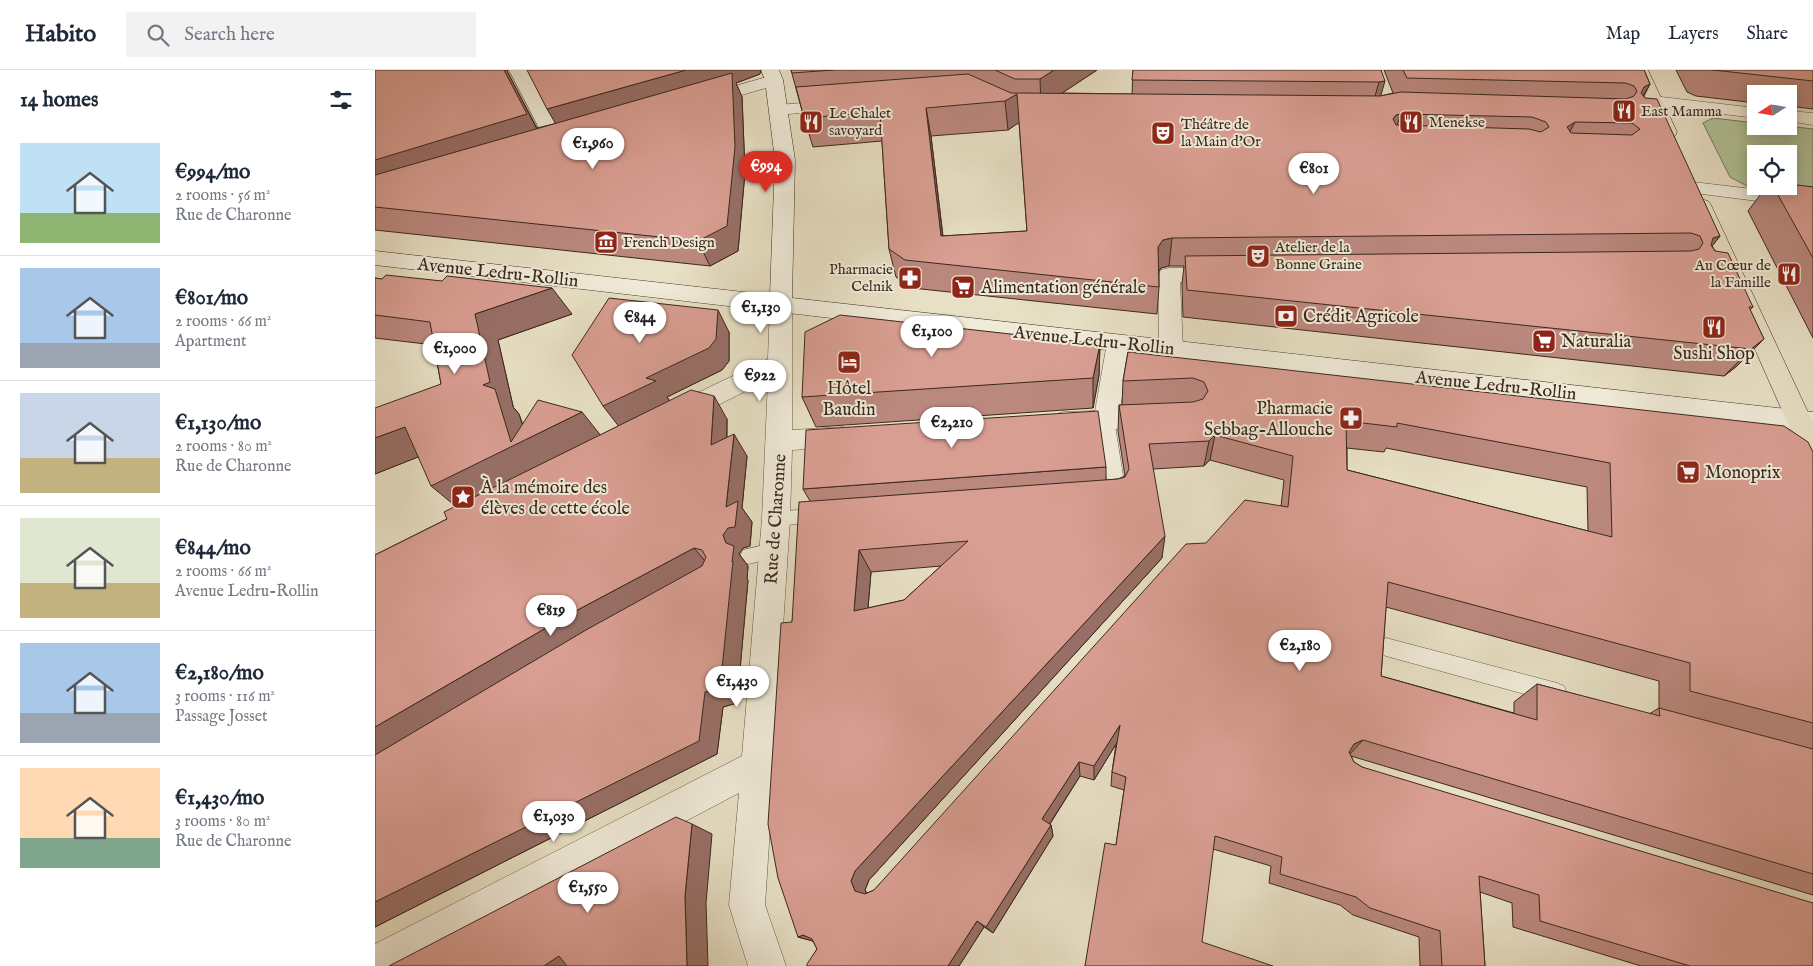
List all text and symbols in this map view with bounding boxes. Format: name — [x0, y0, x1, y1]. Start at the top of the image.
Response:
search box — [126, 12, 476, 57]
text: Habito — [25, 19, 96, 50]
icon: search — [144, 21, 172, 49]
text: Search here — [184, 23, 275, 47]
text: Map — [1606, 23, 1640, 46]
text: Layers — [1668, 23, 1719, 46]
text: Share — [1747, 23, 1788, 46]
north arrow — [1747, 85, 1797, 135]
map controls — [1747, 85, 1797, 195]
icon: filters — [327, 86, 355, 114]
text: 14 homes — [20, 87, 98, 114]
restaurant icon: East Mamma — [1611, 98, 1637, 124]
place label: East Mamma — [1641, 102, 1722, 121]
place label: Le Chalet savoyard — [829, 104, 891, 140]
restaurant icon: Le Chalet savoyard — [798, 109, 824, 135]
restaurant icon: Menekse — [1398, 109, 1424, 135]
place label: Menekse — [1429, 113, 1485, 132]
place label: Théâtre de la Main d'Or — [1181, 115, 1261, 151]
theatre icon: Théâtre de la Main d'Or — [1150, 120, 1176, 146]
pin: €1,960 — [552, 128, 634, 170]
text: €1,960 — [572, 134, 614, 154]
button: locate — [1747, 145, 1797, 195]
pin: €994 — [736, 150, 796, 193]
pin: €801 — [1284, 152, 1344, 195]
text: €994 — [750, 157, 782, 177]
text: €994/mo — [175, 159, 250, 186]
text: €801 — [1299, 159, 1329, 179]
icon: home — [60, 163, 120, 223]
text: 2 rooms · 56 m² — [175, 186, 270, 206]
text: Rue de Charonne — [175, 206, 291, 226]
museum icon: French Design — [593, 229, 619, 255]
place label: French Design — [623, 233, 715, 252]
place label: Atelier de la Bonne Graine — [1274, 238, 1362, 274]
theatre icon: Atelier de la Bonne Graine — [1245, 243, 1271, 269]
street label: Avenue Ledru-Rollin — [415, 254, 580, 293]
place label: Au Cœur de la Famille — [1694, 256, 1771, 292]
place label: Pharmacie Celnik — [829, 260, 894, 296]
restaurant icon: Au Cœur de la Famille — [1776, 261, 1802, 287]
pharmacy icon: Pharmacie Celnik — [897, 265, 923, 291]
supermarket icon: Alimentation générale — [950, 274, 976, 300]
place label: Alimentation générale — [980, 277, 1146, 300]
text: €801/mo — [175, 285, 248, 312]
icon: home — [60, 288, 120, 348]
pin: €1,130 — [720, 292, 802, 334]
text: €1,130 — [741, 298, 781, 318]
pin: €844 — [610, 302, 670, 344]
bank icon: Crédit Agricole — [1273, 303, 1299, 329]
place label: Crédit Agricole — [1303, 306, 1419, 329]
text: €844 — [624, 308, 656, 328]
text: 2 rooms · 66 m² — [175, 312, 271, 332]
restaurant icon: Sushi Shop — [1701, 314, 1727, 340]
pin: €1,100 — [891, 316, 973, 358]
text: €1,100 — [911, 322, 953, 342]
street label: Avenue Ledru-Rollin — [1011, 322, 1176, 361]
supermarket icon: Naturalia — [1531, 328, 1557, 354]
place label: Naturalia — [1561, 331, 1631, 354]
text: Apartment — [175, 332, 246, 352]
pin: €1,000 — [414, 332, 496, 375]
text: €1,000 — [433, 339, 477, 359]
place label: Sushi Shop — [1673, 343, 1755, 366]
hotel icon: Hôtel Baudin — [836, 349, 862, 375]
pin: €922 — [730, 360, 790, 402]
text: €922 — [744, 366, 776, 386]
street label: Avenue Ledru-Rollin — [1413, 367, 1578, 406]
place label: Hôtel Baudin — [822, 378, 876, 422]
place label: Pharmacie Sebbag-Allouche — [1204, 398, 1333, 442]
pharmacy icon: Pharmacie Sebbag-Allouche — [1338, 405, 1364, 431]
pin: €2,210 — [911, 406, 993, 449]
text: €1,130/mo — [175, 410, 261, 437]
icon: home — [60, 413, 120, 473]
text: €2,210 — [931, 413, 973, 433]
text: 2 rooms · 80 m² — [175, 437, 272, 457]
street label: Rue de Charonne — [760, 453, 793, 585]
text: Rue de Charonne — [175, 457, 291, 477]
supermarket icon: Monoprix — [1675, 459, 1701, 485]
place label: Monoprix — [1705, 462, 1781, 485]
place label: À la mémoire des élèves de cette école — [480, 475, 630, 521]
place icon: À la mémoire des élèves de cette école — [450, 484, 476, 510]
text: €844/mo — [175, 535, 251, 562]
icon: home — [60, 538, 120, 598]
text: 2 rooms · 66 m² — [175, 562, 271, 582]
text: Avenue Ledru-Rollin — [175, 582, 319, 602]
pin: €819 — [521, 594, 581, 637]
text: €819 — [537, 601, 565, 621]
pin: €2,180 — [1259, 630, 1341, 672]
text: €2,180 — [1279, 636, 1321, 656]
text: €2,180/mo — [175, 660, 264, 687]
icon: home — [60, 663, 120, 723]
pin: €1,430 — [696, 666, 778, 708]
text: €1,430 — [716, 672, 758, 692]
text: 3 rooms · 116 m² — [175, 687, 275, 707]
text: Passage Josset — [175, 707, 268, 727]
text: €1,430/mo — [175, 785, 264, 812]
icon: home — [60, 788, 120, 848]
pin: €1,030 — [513, 800, 595, 843]
text: €1,030 — [533, 807, 575, 827]
text: 3 rooms · 80 m² — [175, 812, 271, 832]
text: Rue de Charonne — [175, 832, 291, 852]
pin: €1,550 — [547, 872, 629, 914]
text: €1,550 — [569, 878, 607, 898]

